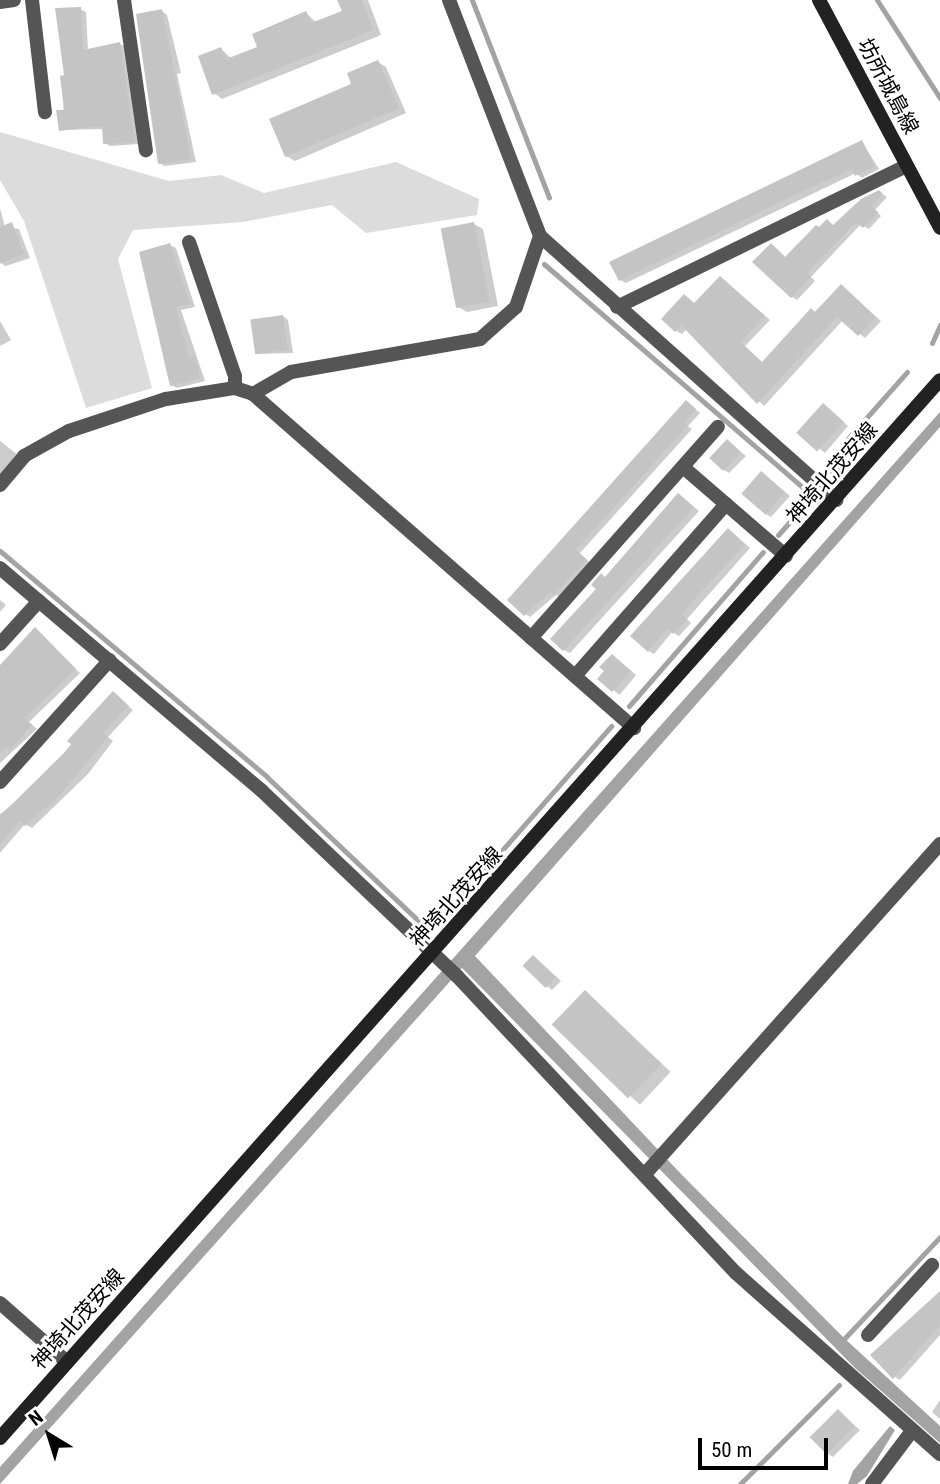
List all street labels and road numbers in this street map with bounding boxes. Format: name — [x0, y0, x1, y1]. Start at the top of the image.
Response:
street label: 坊所城島線 — [852, 34, 924, 138]
street label: 神埼北茂安線 — [781, 417, 883, 529]
street label: 神埼北茂安線 — [404, 842, 508, 952]
street label: 神埼北茂安線 — [26, 1264, 130, 1374]

